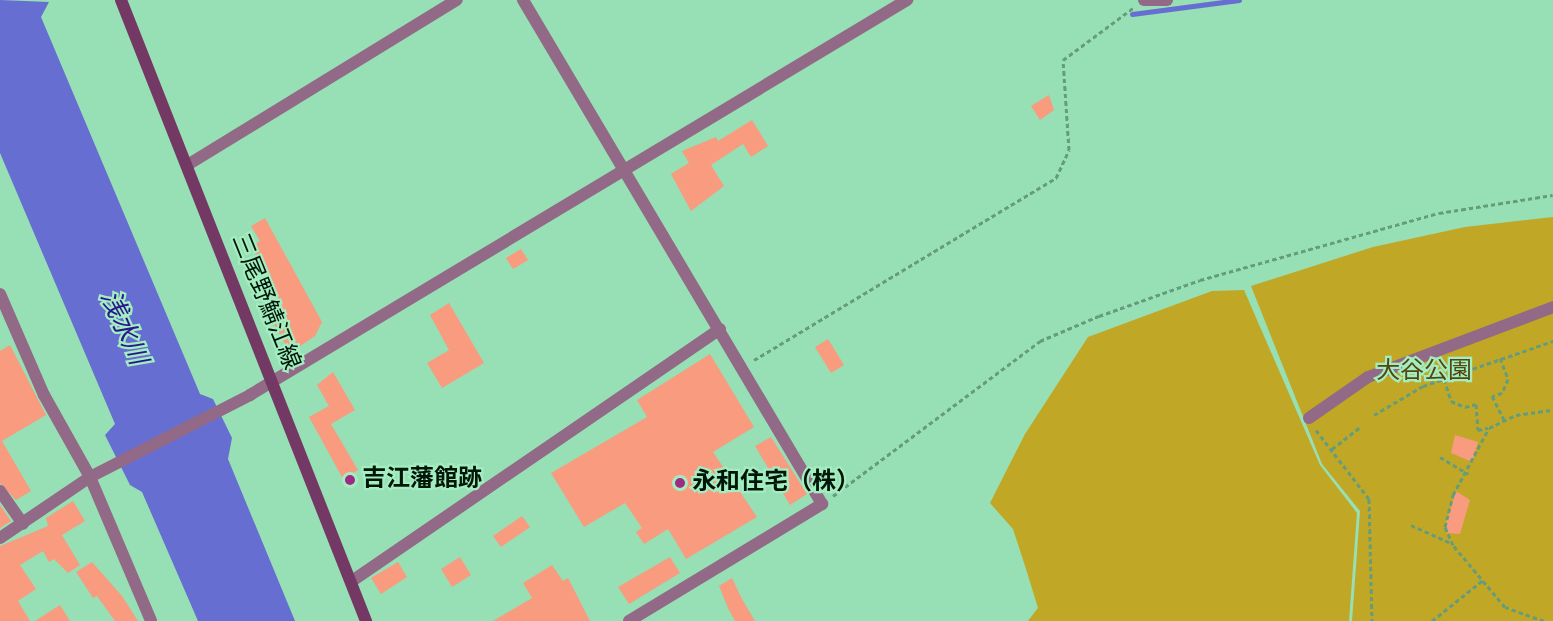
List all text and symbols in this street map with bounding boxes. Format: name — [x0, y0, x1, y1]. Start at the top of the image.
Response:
street label: 三尾野鯖江線 — [225, 230, 305, 374]
water label: 浅水川 — [93, 286, 153, 370]
park label: 大谷公園 — [1376, 358, 1472, 386]
place label: 吉江藩館跡 — [362, 466, 482, 494]
place label: 永和住宅（株） — [692, 469, 860, 497]
marker: 吉江藩館跡 — [343, 473, 357, 487]
marker: 永和住宅（株） — [673, 476, 687, 490]

